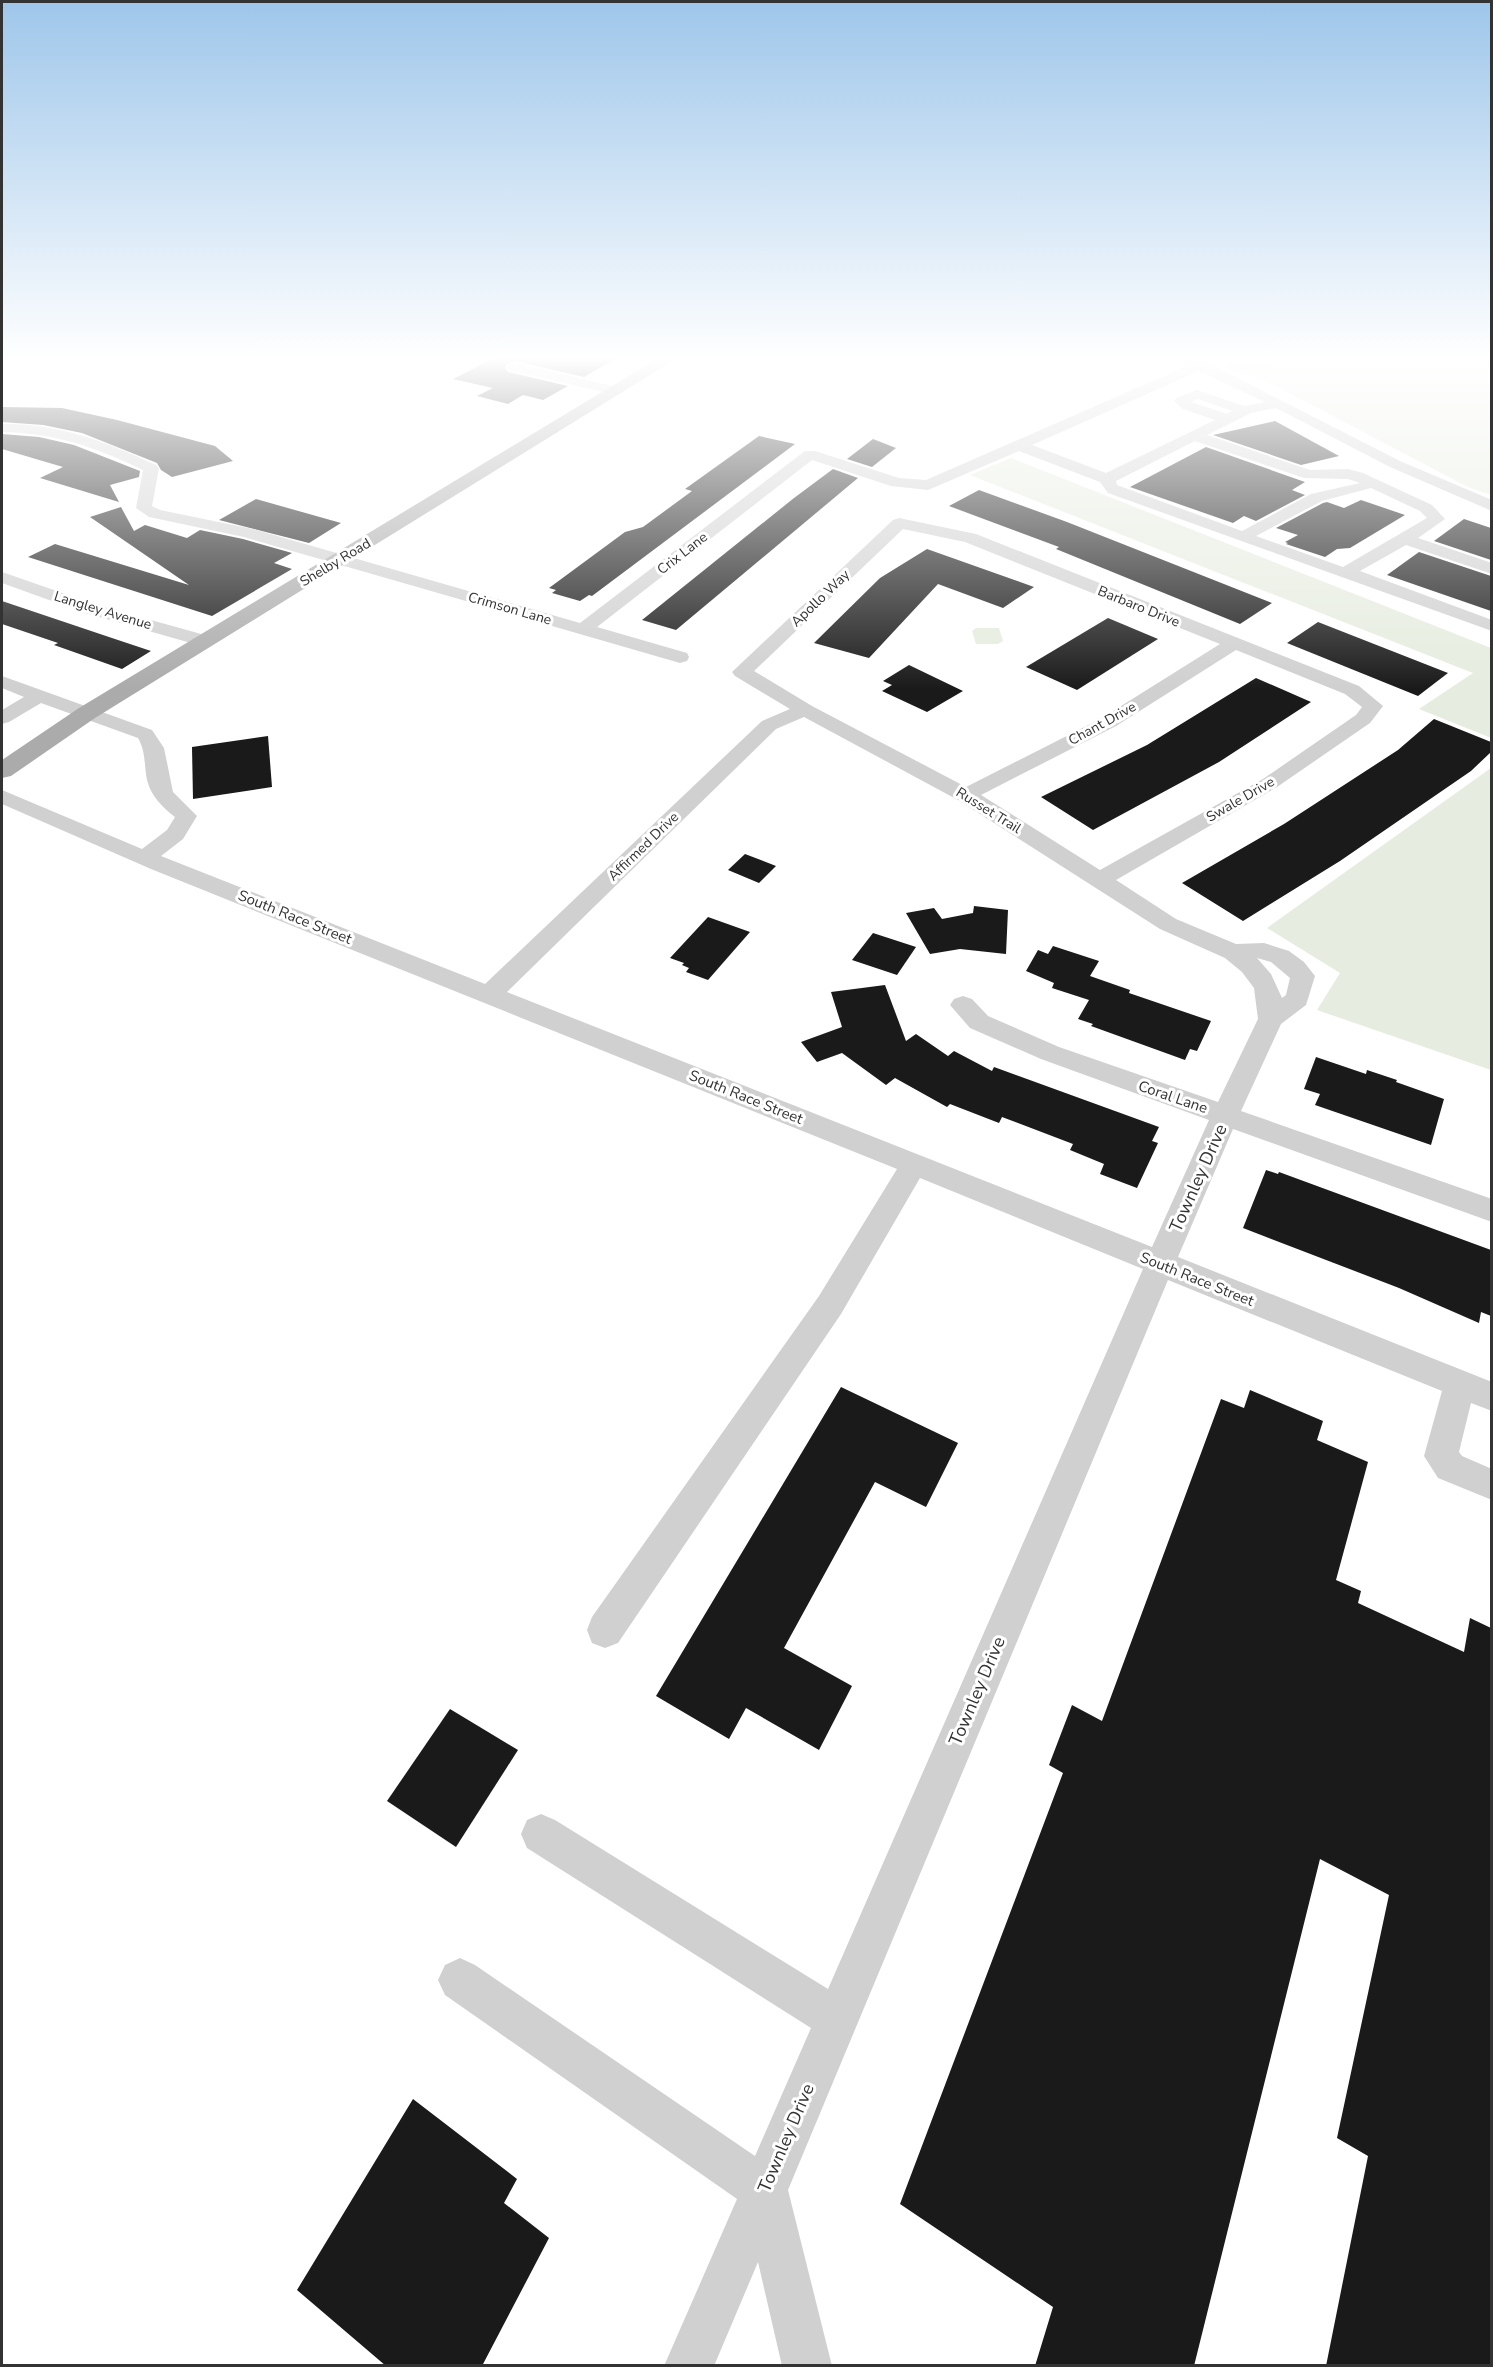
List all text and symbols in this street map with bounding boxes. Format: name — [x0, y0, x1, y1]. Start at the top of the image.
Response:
street label: Crix Lane — [653, 528, 711, 579]
street label: Shelby Road — [296, 534, 374, 591]
street label: Apollo Way — [787, 565, 854, 631]
street label: Barbaro Drive — [1095, 581, 1183, 632]
street label: Langley Avenue — [52, 587, 154, 634]
street label: Crimson Lane — [466, 587, 554, 629]
street label: Chant Drive — [1065, 697, 1139, 750]
street label: Swale Drive — [1203, 772, 1278, 827]
street label: Russet Trail — [952, 783, 1026, 838]
street label: Affirmed Drive — [604, 808, 683, 885]
street label: South Race Street — [235, 885, 356, 949]
street label: South Race Street — [686, 1065, 807, 1129]
street label: Coral Lane — [1136, 1076, 1210, 1118]
street label: Townley Drive — [1163, 1120, 1233, 1236]
street label: South Race Street — [1137, 1247, 1258, 1311]
street label: Townley Drive — [943, 1633, 1011, 1749]
street label: Townley Drive — [752, 2080, 820, 2196]

